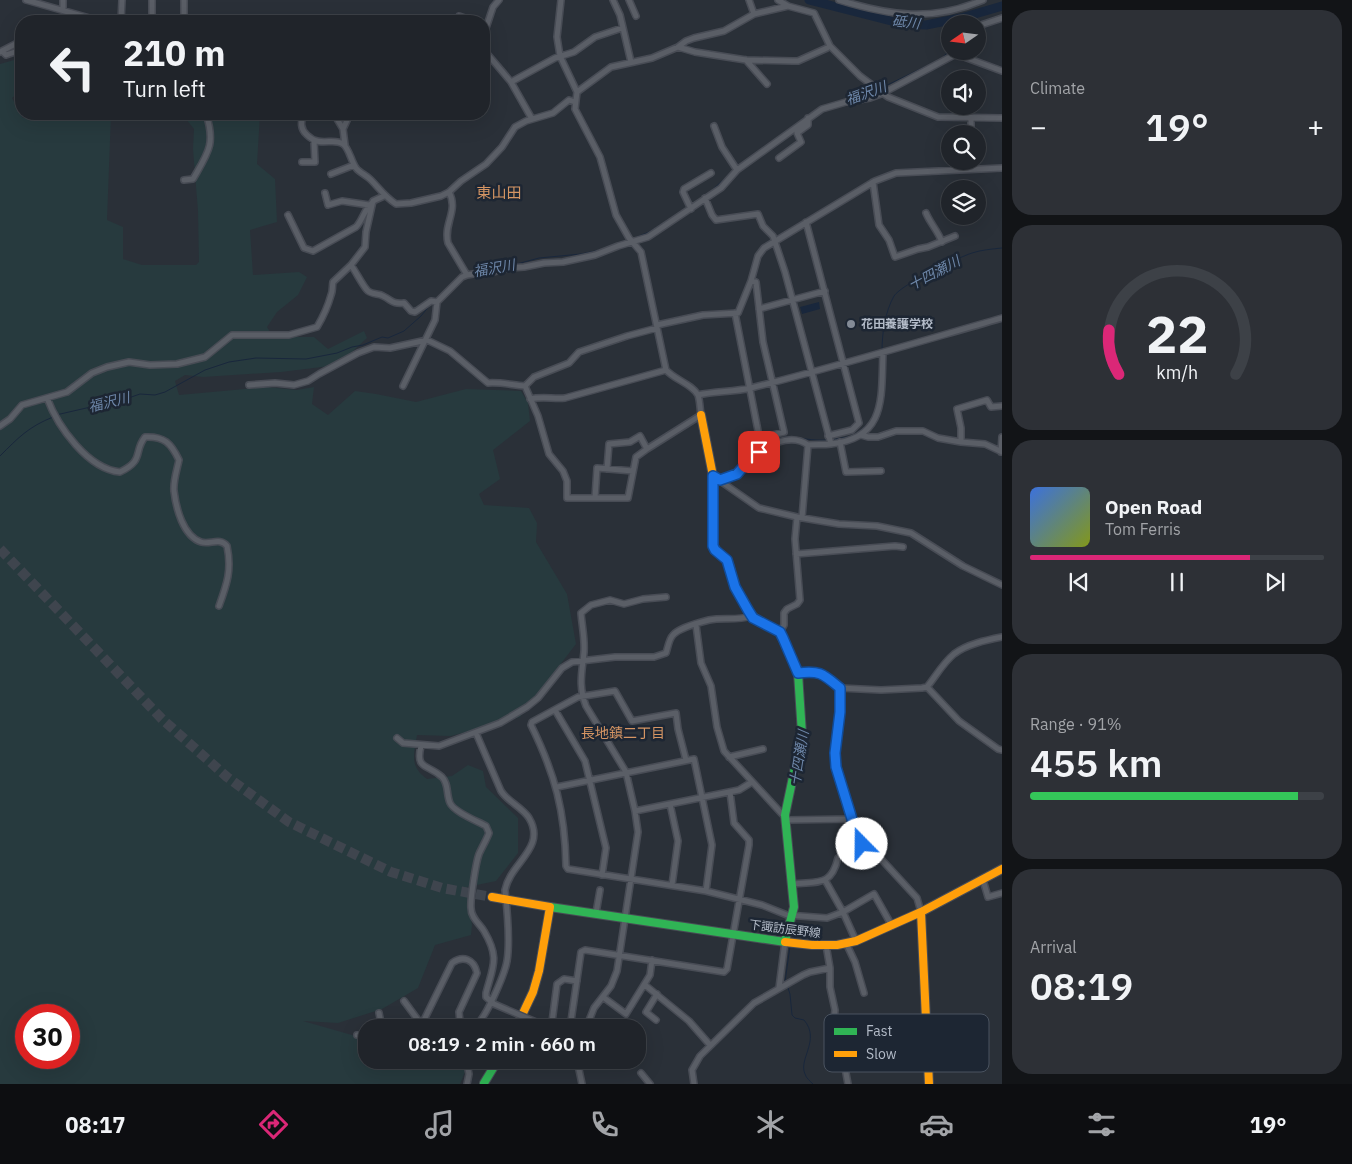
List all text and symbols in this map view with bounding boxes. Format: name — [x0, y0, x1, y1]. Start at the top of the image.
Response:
water label: 砥川 — [891, 11, 923, 33]
north arrow — [941, 15, 986, 60]
map controls — [941, 15, 986, 225]
text: 210 m — [123, 30, 226, 76]
icon: left — [40, 35, 105, 100]
button: sound — [941, 70, 986, 115]
text: Turn left — [123, 74, 206, 103]
water label: 福沢川 — [843, 77, 891, 109]
text: Climate — [1030, 78, 1085, 98]
text: 19° — [1145, 102, 1209, 151]
text: − — [1030, 108, 1047, 145]
text: + — [1307, 108, 1324, 145]
button: search — [941, 125, 986, 170]
button: layers — [941, 180, 986, 225]
district label: 東山田 — [476, 183, 522, 202]
water label: 十四瀬川 — [905, 251, 965, 294]
water label: 福沢川 — [472, 255, 518, 281]
text: 22 — [1146, 300, 1208, 367]
place label: 花田養護学校 — [861, 316, 933, 331]
marker: 花田養護学校 — [845, 318, 857, 330]
text: km/h — [1156, 361, 1198, 384]
water label: 福沢川 — [86, 388, 133, 416]
pin — [738, 431, 780, 473]
icon: arrive — [745, 438, 773, 466]
text: Open Road — [1105, 495, 1202, 519]
text: Tom Ferris — [1105, 519, 1181, 539]
icon: previous — [1065, 568, 1093, 596]
icon: pause — [1163, 568, 1191, 596]
icon: next — [1261, 568, 1289, 596]
text: Range · 91% — [1030, 714, 1122, 734]
district label: 長地鎮二丁目 — [581, 724, 665, 742]
water label: 十四瀬川 — [786, 727, 813, 787]
text: 455 km — [1030, 738, 1162, 787]
position arrow — [835, 817, 887, 869]
street label: 下諏訪辰野線 — [748, 917, 822, 940]
text: Arrival — [1030, 937, 1077, 957]
text: 08:19 — [1030, 961, 1133, 1010]
speed limit sign: 30 — [15, 1004, 80, 1069]
legend — [824, 1014, 989, 1072]
text: Fast — [866, 1022, 892, 1040]
text: 08:19 · 2 min · 660 m — [408, 1032, 596, 1056]
text: Slow — [866, 1045, 897, 1063]
icon: directions — [256, 1107, 291, 1142]
icon: music — [422, 1107, 457, 1142]
icon: phone — [587, 1107, 622, 1142]
icon: climate — [753, 1107, 788, 1142]
icon: car — [919, 1107, 954, 1142]
icon: filters — [1084, 1107, 1119, 1142]
text: 08:17 — [65, 1110, 125, 1139]
text: 19° — [1250, 1110, 1287, 1139]

